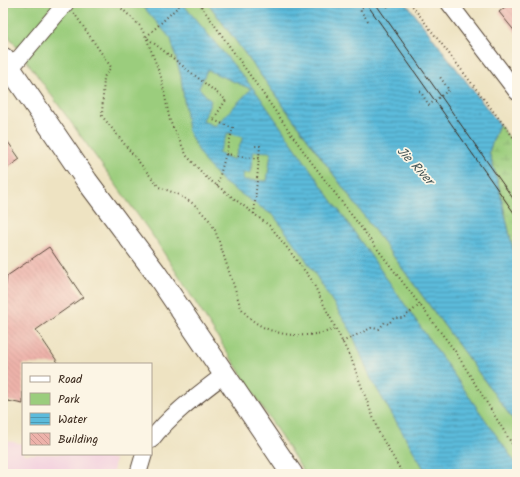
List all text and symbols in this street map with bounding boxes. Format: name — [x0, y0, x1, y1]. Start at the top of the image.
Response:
water label: Jie River — [391, 142, 440, 192]
legend — [22, 363, 152, 455]
text: Road — [58, 370, 83, 389]
text: Park — [58, 390, 80, 409]
text: Water — [58, 410, 88, 429]
text: Building — [58, 430, 98, 449]

